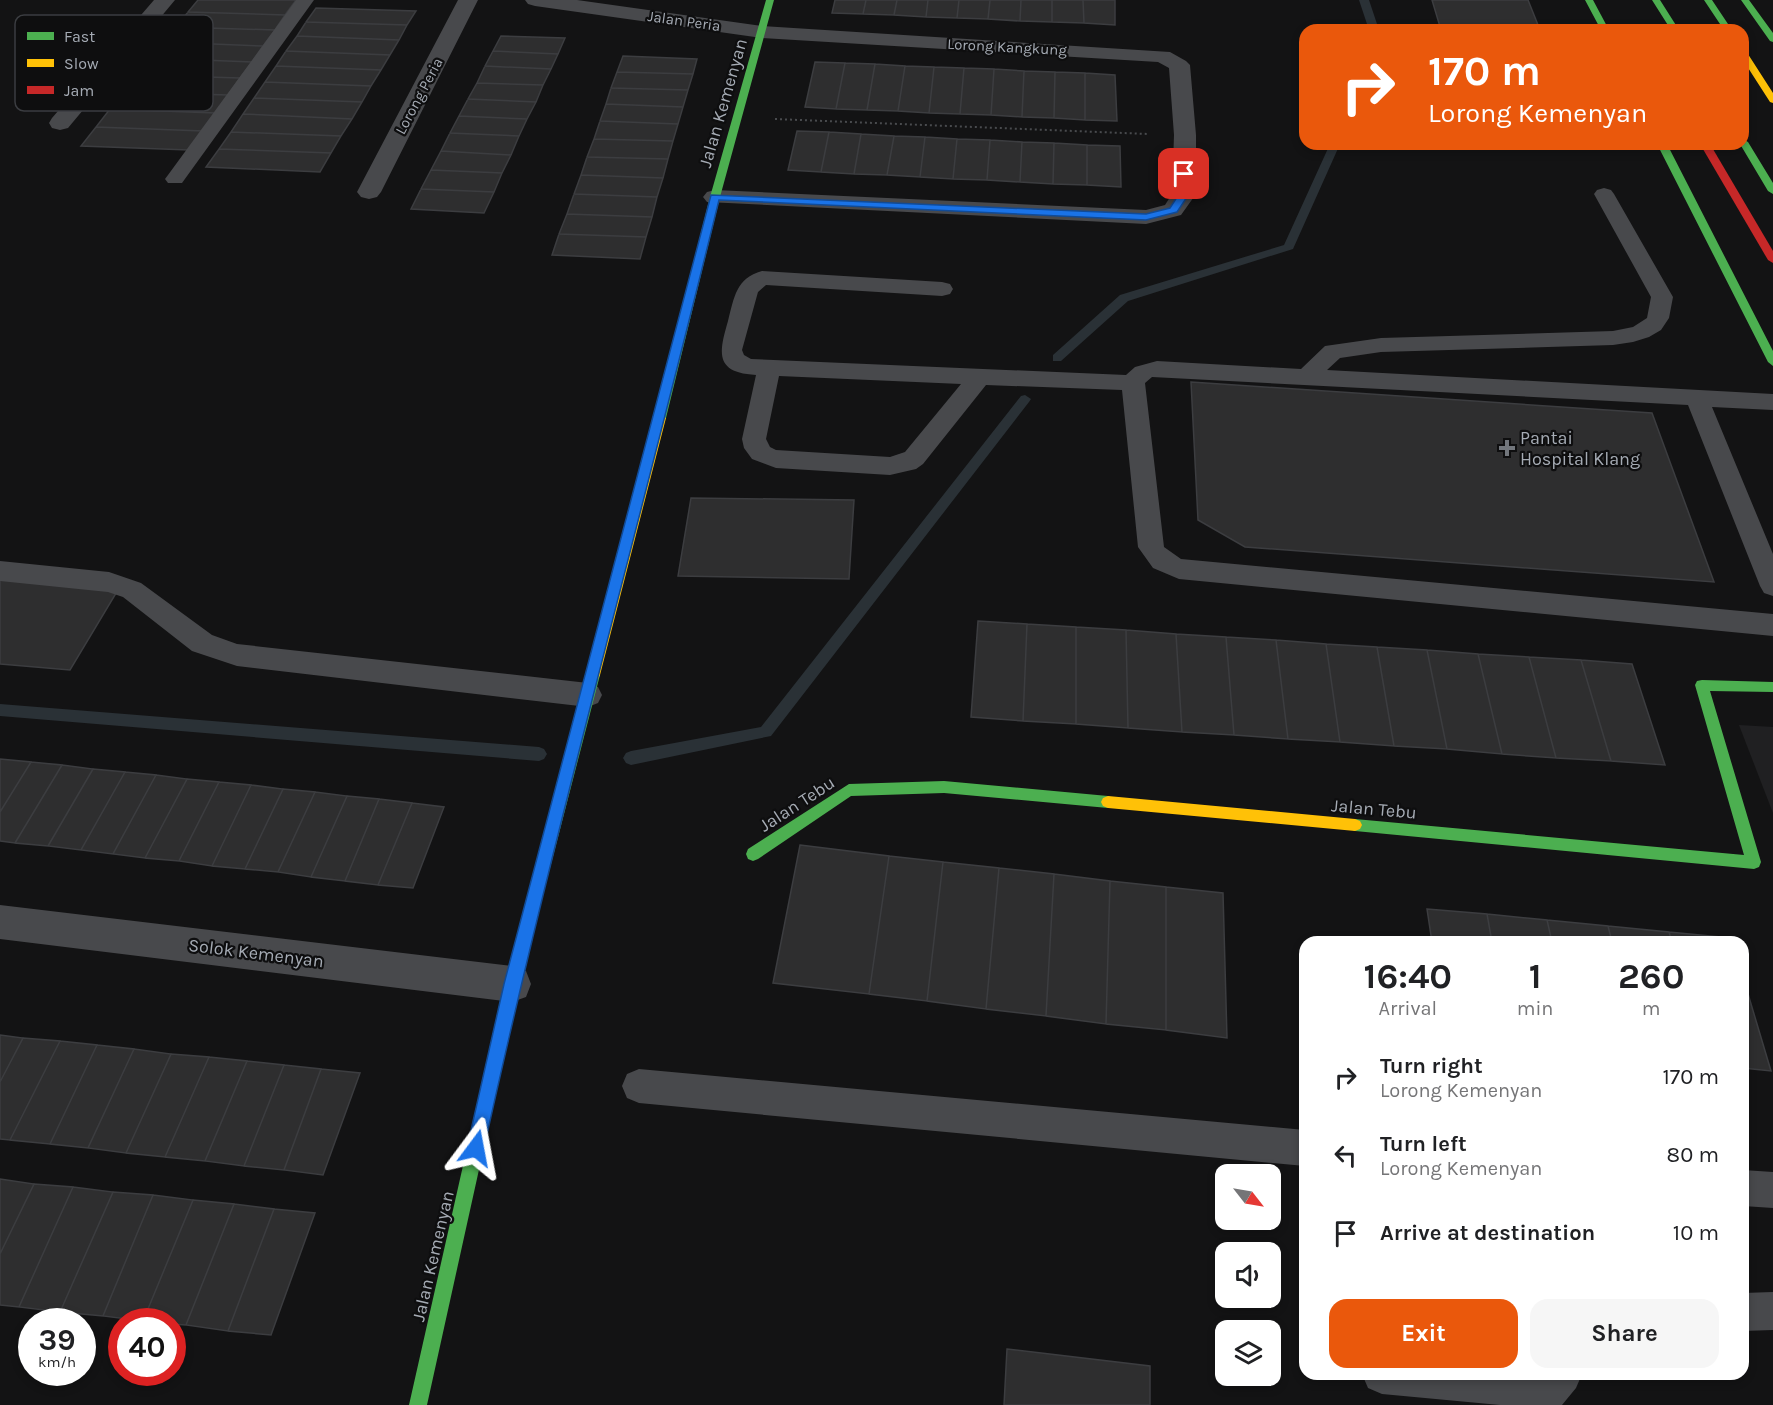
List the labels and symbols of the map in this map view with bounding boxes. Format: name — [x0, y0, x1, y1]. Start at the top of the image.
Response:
street label: Jalan Peria — [646, 7, 722, 35]
legend — [15, 15, 213, 111]
text: Fast — [64, 27, 95, 46]
street label: Lorong Kangkung — [947, 35, 1068, 59]
street label: Jalan Kemenyan — [694, 36, 752, 170]
text: Slow — [64, 54, 99, 73]
street label: Lorong Peria — [391, 55, 447, 137]
text: Jam — [64, 81, 94, 100]
pin — [1158, 148, 1209, 199]
place label: Pantai Hospital Klang — [1520, 427, 1640, 470]
marker: Pantai Hospital Klang — [1498, 439, 1516, 457]
street label: Jalan Tebu — [755, 771, 839, 837]
street label: Jalan Tebu — [1330, 794, 1418, 824]
street label: Solok Kemenyan — [187, 934, 325, 972]
position arrow — [444, 1116, 508, 1180]
north arrow — [1215, 1164, 1281, 1230]
street label: Jalan Kemenyan — [407, 1188, 459, 1324]
speed limit sign: 40 — [108, 1308, 186, 1386]

